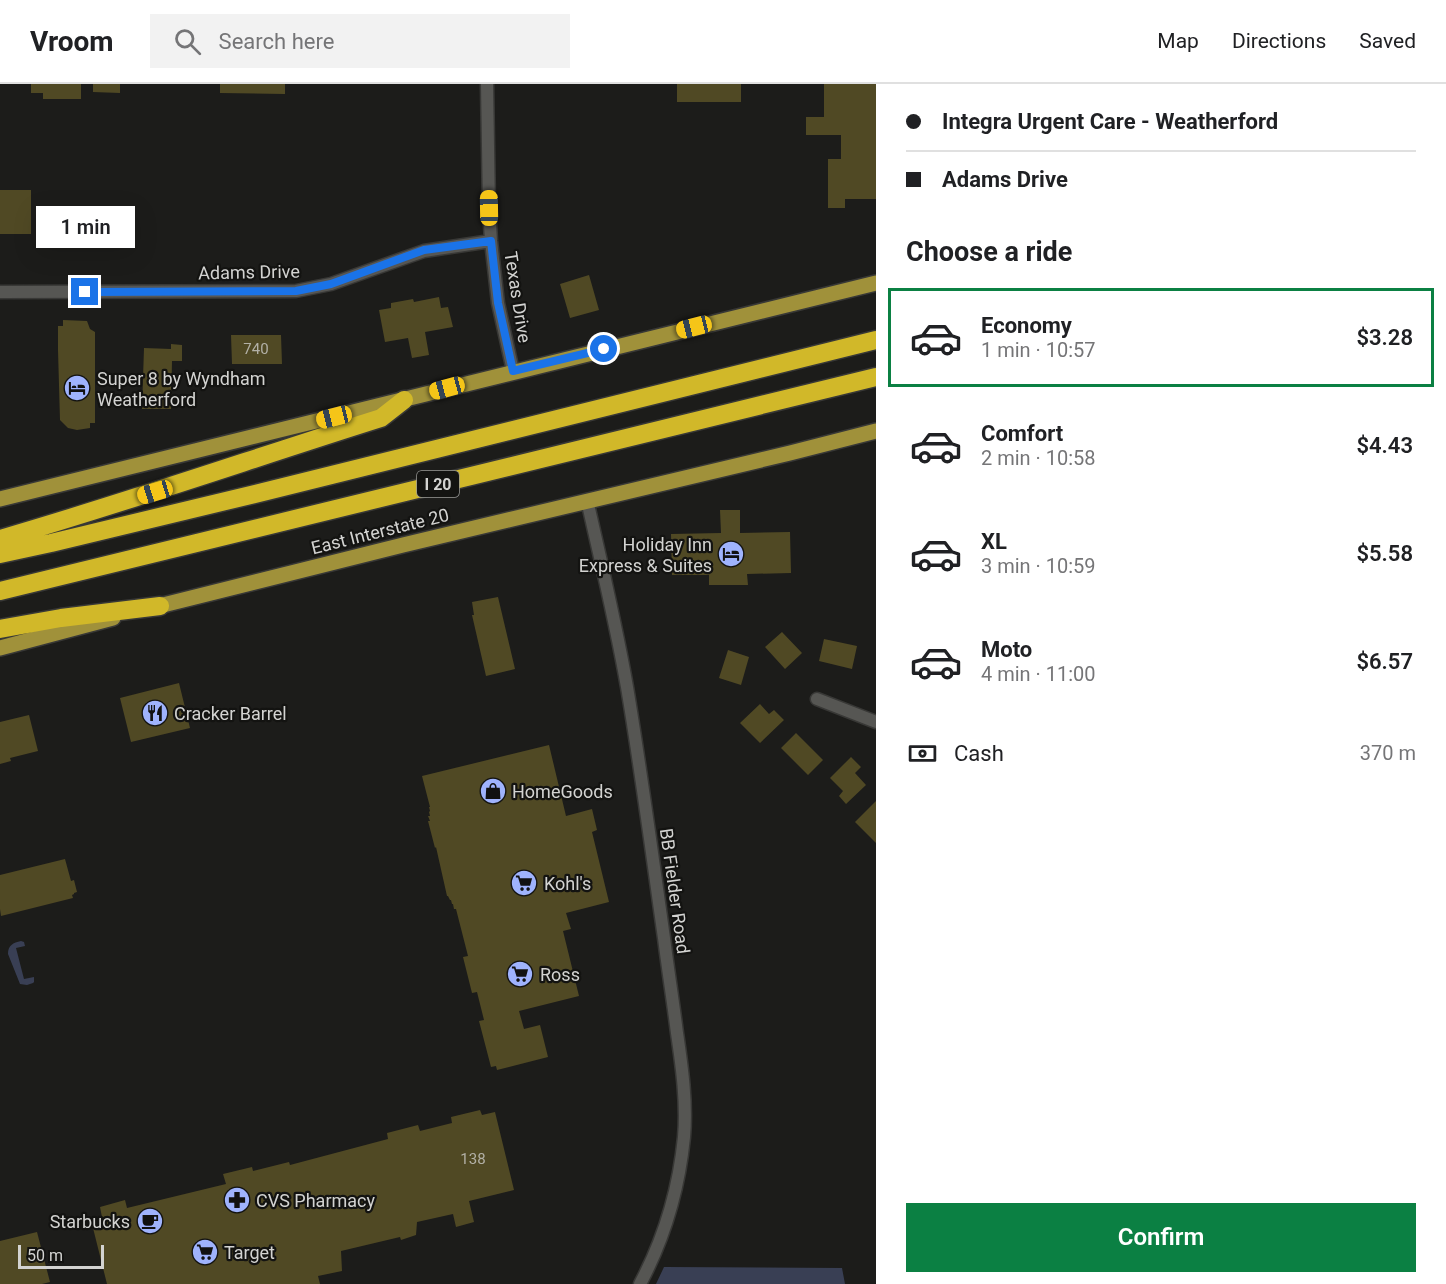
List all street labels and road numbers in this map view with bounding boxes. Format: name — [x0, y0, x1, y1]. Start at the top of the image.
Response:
street label: Texas Drive — [500, 250, 536, 344]
street label: Adams Drive — [198, 261, 300, 283]
road number: I 20 — [417, 471, 459, 497]
street label: East Interstate 20 — [309, 504, 451, 558]
street label: BB Fielder Road — [656, 827, 694, 955]

